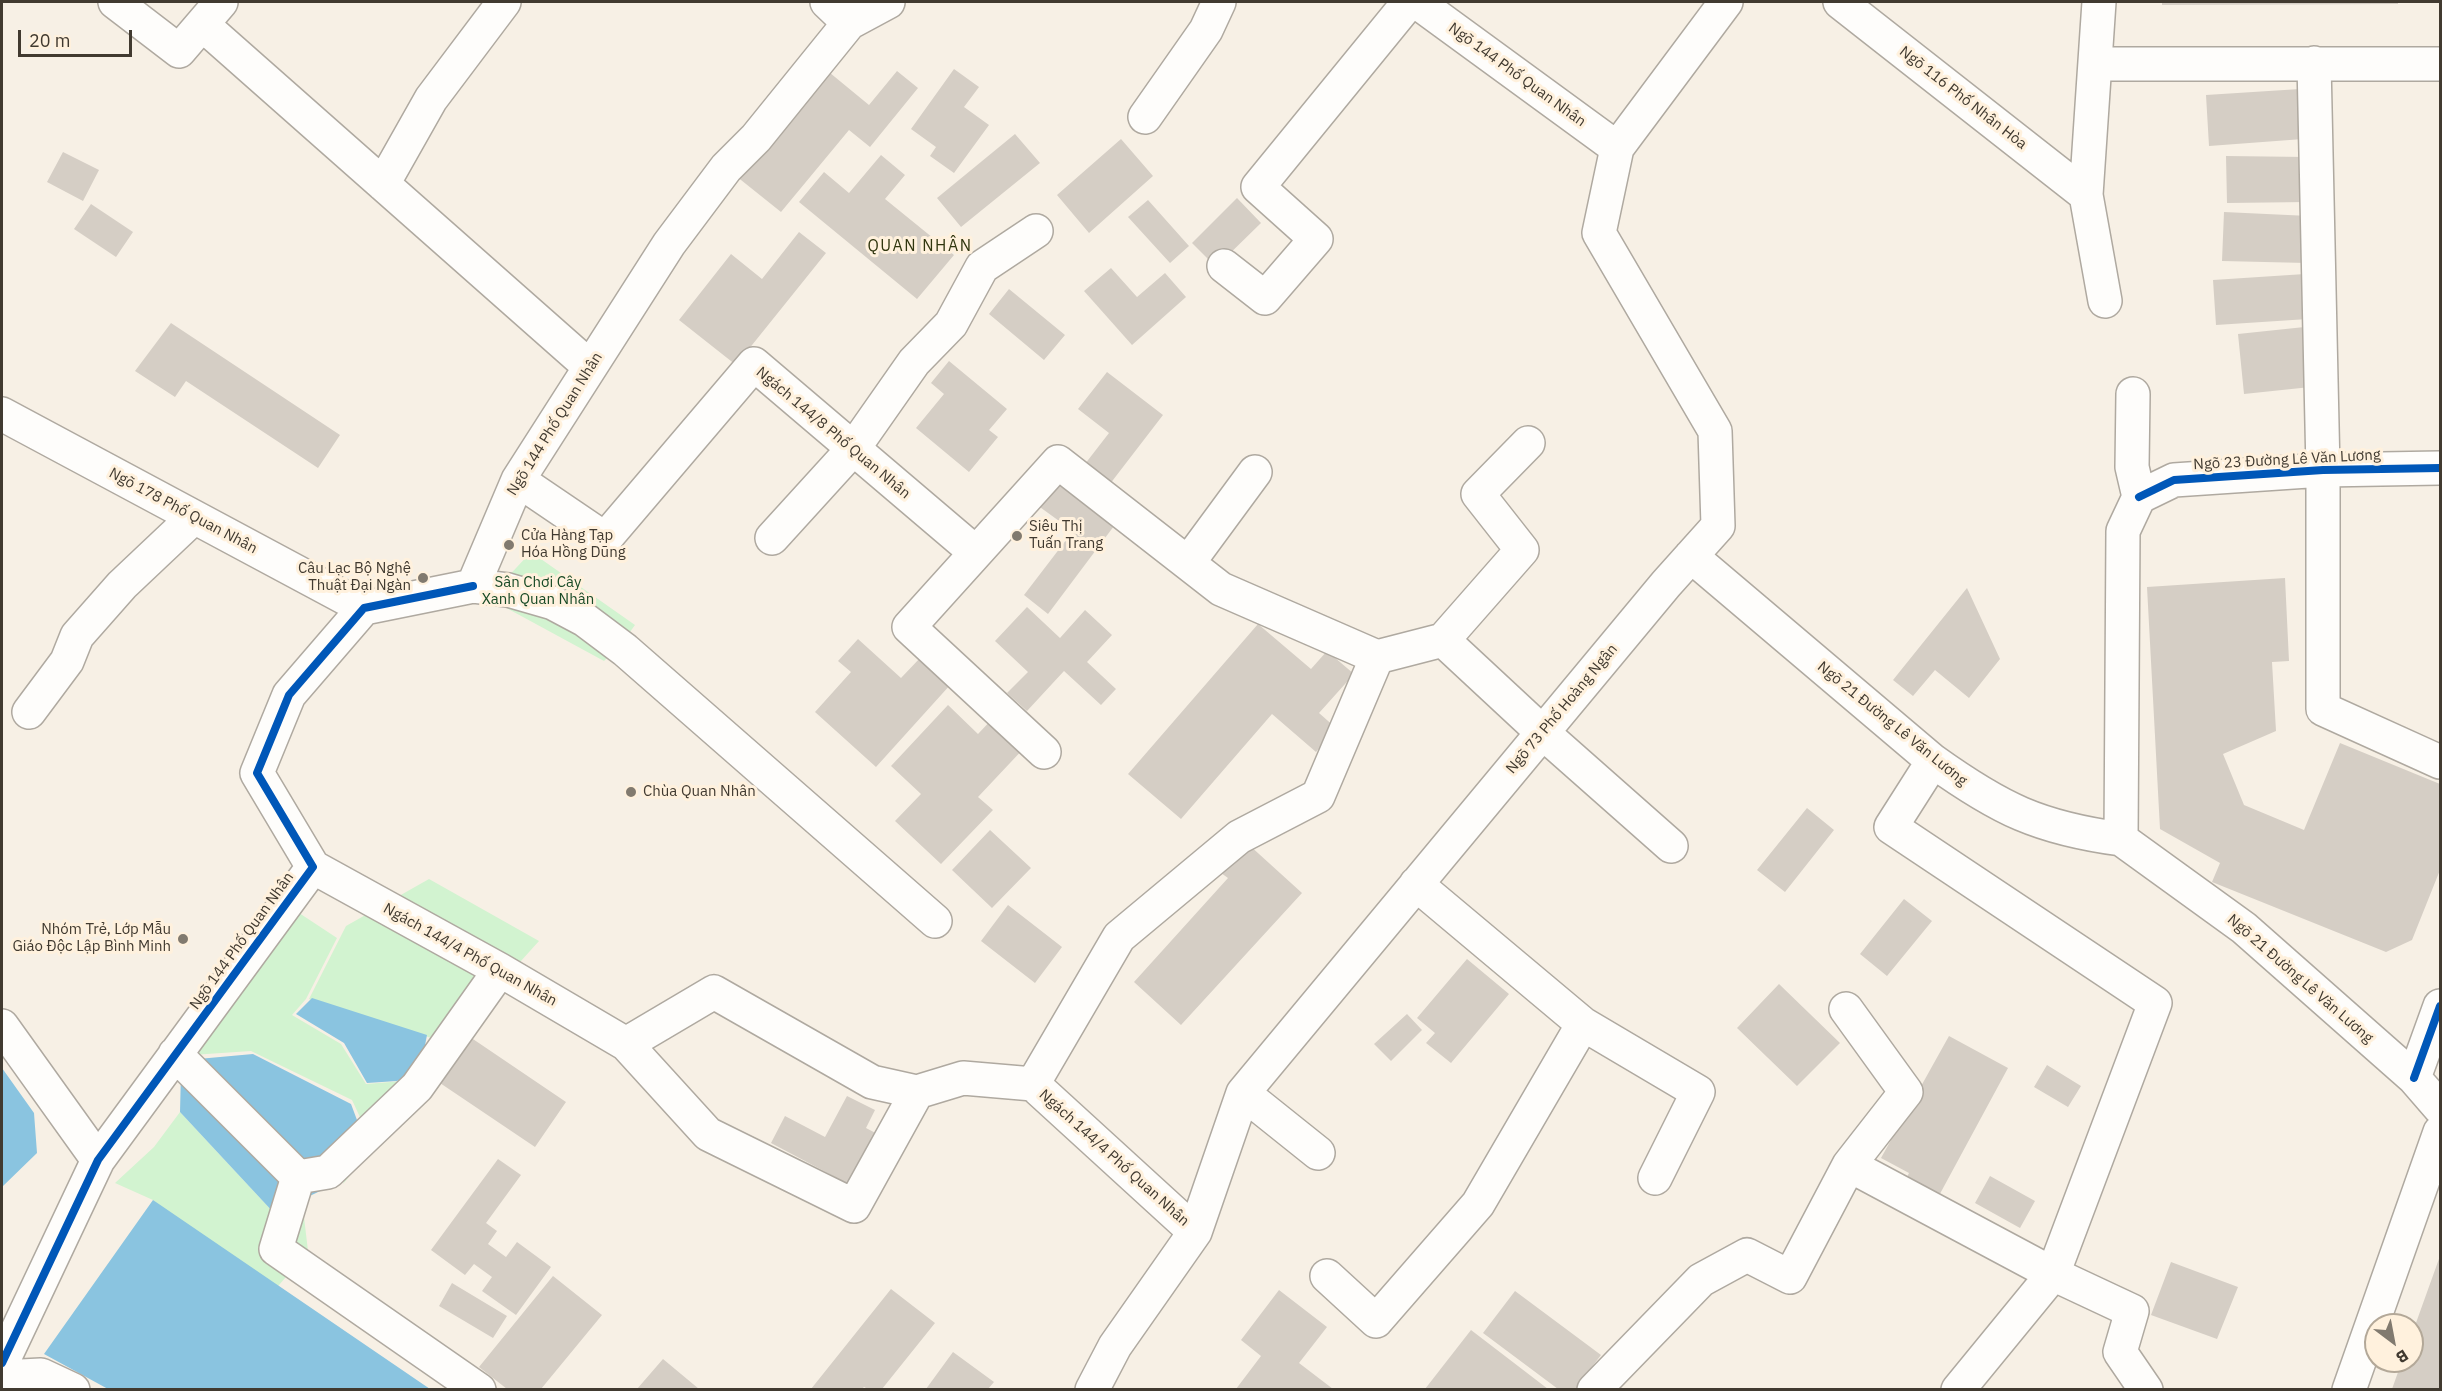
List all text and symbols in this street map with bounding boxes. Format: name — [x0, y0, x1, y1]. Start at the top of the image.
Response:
scale bar — [21, 18, 135, 56]
street label: Ngõ 144 Phố Quan Nhân — [1445, 19, 1589, 131]
text: 20 m — [29, 29, 71, 52]
street label: Ngõ 116 Phố Nhân Hòa — [1896, 43, 2030, 153]
district label: QUAN NHÂN — [867, 236, 973, 256]
street label: Ngõ 144 Phố Quan Nhân — [504, 349, 606, 499]
street label: Ngách 144/8 Phố Quan Nhân — [752, 363, 914, 503]
street label: Ngõ 23 Đường Lê Văn Lương — [2193, 446, 2381, 474]
street label: Ngõ 178 Phố Quan Nhân — [106, 464, 260, 558]
place label: Siêu Thị Tuấn Trang — [1029, 518, 1103, 553]
place label: Cửa Hàng Tạp Hóa Hồng Dũng — [521, 527, 626, 562]
marker: Siêu Thị Tuấn Trang — [1010, 529, 1024, 543]
marker: Cửa Hàng Tạp Hóa Hồng Dũng — [502, 538, 516, 552]
place label: Câu Lạc Bộ Nghệ Thuật Đại Ngàn — [298, 560, 411, 595]
marker: Câu Lạc Bộ Nghệ Thuật Đại Ngàn — [416, 571, 430, 585]
park label: Sân Chơi Cây Xanh Quan Nhân — [482, 574, 594, 609]
street label: Ngõ 73 Phố Hoàng Ngân — [1503, 641, 1621, 777]
street label: Ngõ 21 Đường Lê Văn Lương — [1813, 658, 1971, 790]
place label: Chùa Quan Nhân — [643, 783, 756, 801]
marker: Chùa Quan Nhân — [624, 785, 638, 799]
street label: Ngõ 144 Phố Quan Nhân — [186, 869, 298, 1013]
street label: Ngách 144/4 Phố Quan Nhân — [380, 900, 560, 1010]
street label: Ngõ 21 Đường Lê Văn Lương — [2223, 911, 2377, 1047]
place label: Nhóm Trẻ, Lớp Mẫu Giáo Độc Lập Bình Minh — [12, 921, 171, 956]
marker: Nhóm Trẻ, Lớp Mẫu Giáo Độc Lập Bình Minh — [176, 932, 190, 946]
street label: Ngách 144/4 Phố Quan Nhân — [1035, 1086, 1193, 1230]
north arrow — [2364, 1313, 2424, 1373]
text: B — [2393, 1345, 2412, 1368]

